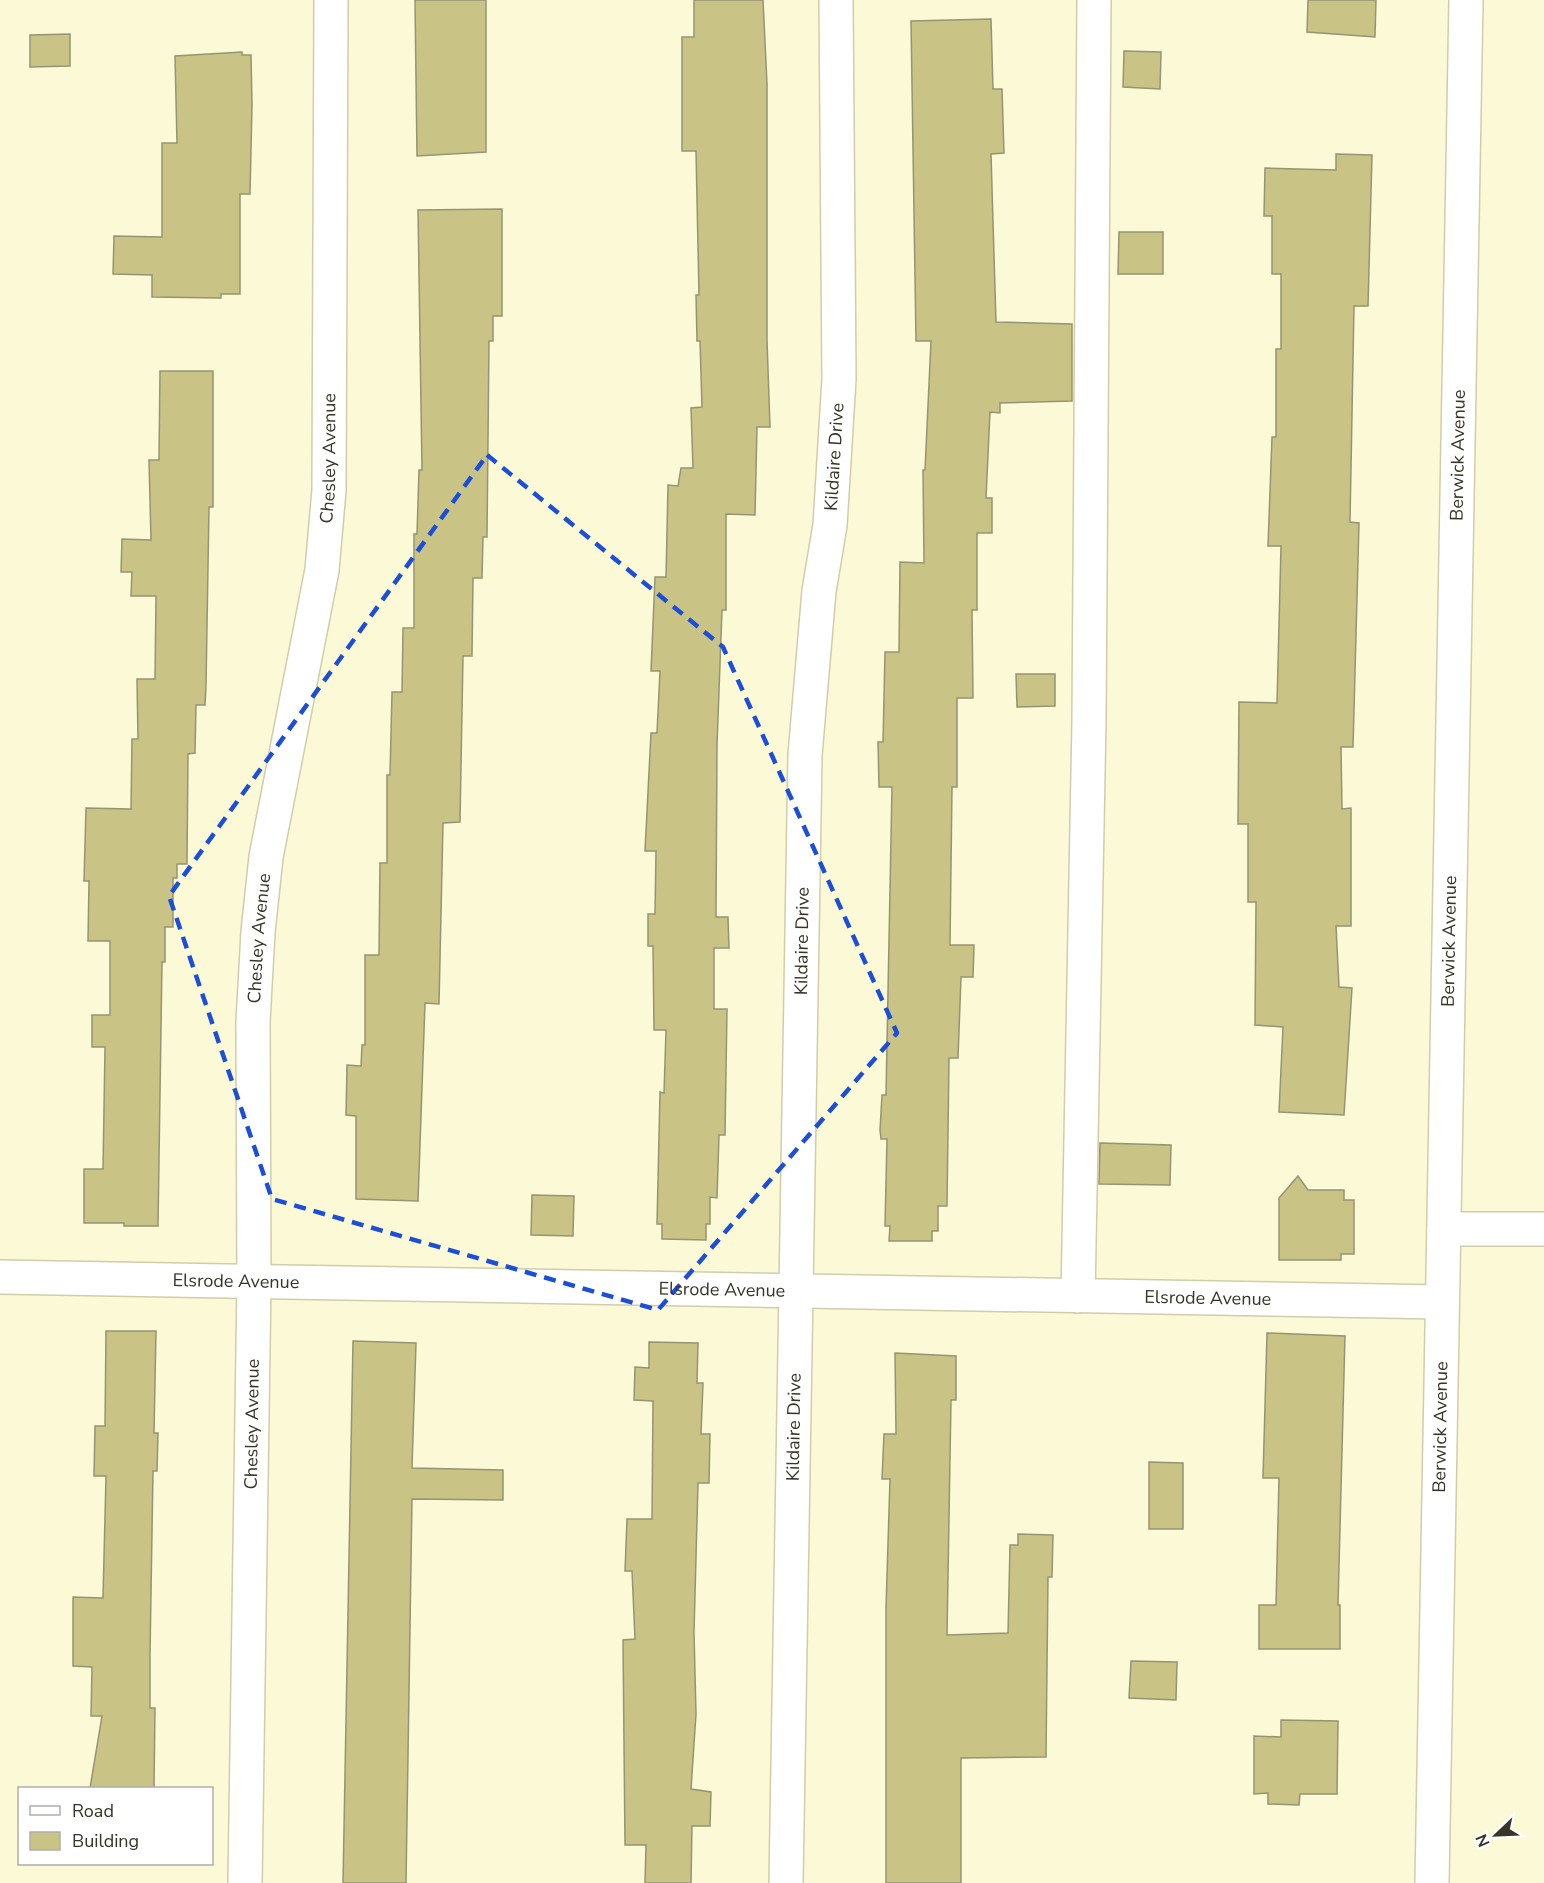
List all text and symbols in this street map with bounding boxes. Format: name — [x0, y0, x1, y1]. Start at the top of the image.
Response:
street label: Berwick Avenue — [1445, 389, 1471, 521]
street label: Chesley Avenue — [314, 393, 341, 525]
street label: Kildaire Drive — [819, 402, 850, 512]
street label: Chesley Avenue — [242, 872, 276, 1004]
street label: Berwick Avenue — [1436, 875, 1462, 1007]
street label: Kildaire Drive — [789, 887, 815, 995]
street label: Elsrode Avenue — [172, 1268, 300, 1294]
street label: Elsrode Avenue — [658, 1276, 785, 1303]
street label: Elsrode Avenue — [1144, 1285, 1271, 1311]
street label: Chesley Avenue — [239, 1359, 265, 1489]
street label: Berwick Avenue — [1427, 1361, 1453, 1493]
street label: Kildaire Drive — [781, 1373, 807, 1481]
legend — [18, 1787, 213, 1865]
text: Road — [72, 1799, 114, 1823]
north arrow — [1466, 1805, 1526, 1865]
text: Building — [72, 1829, 139, 1853]
text: N — [1471, 1831, 1496, 1850]

